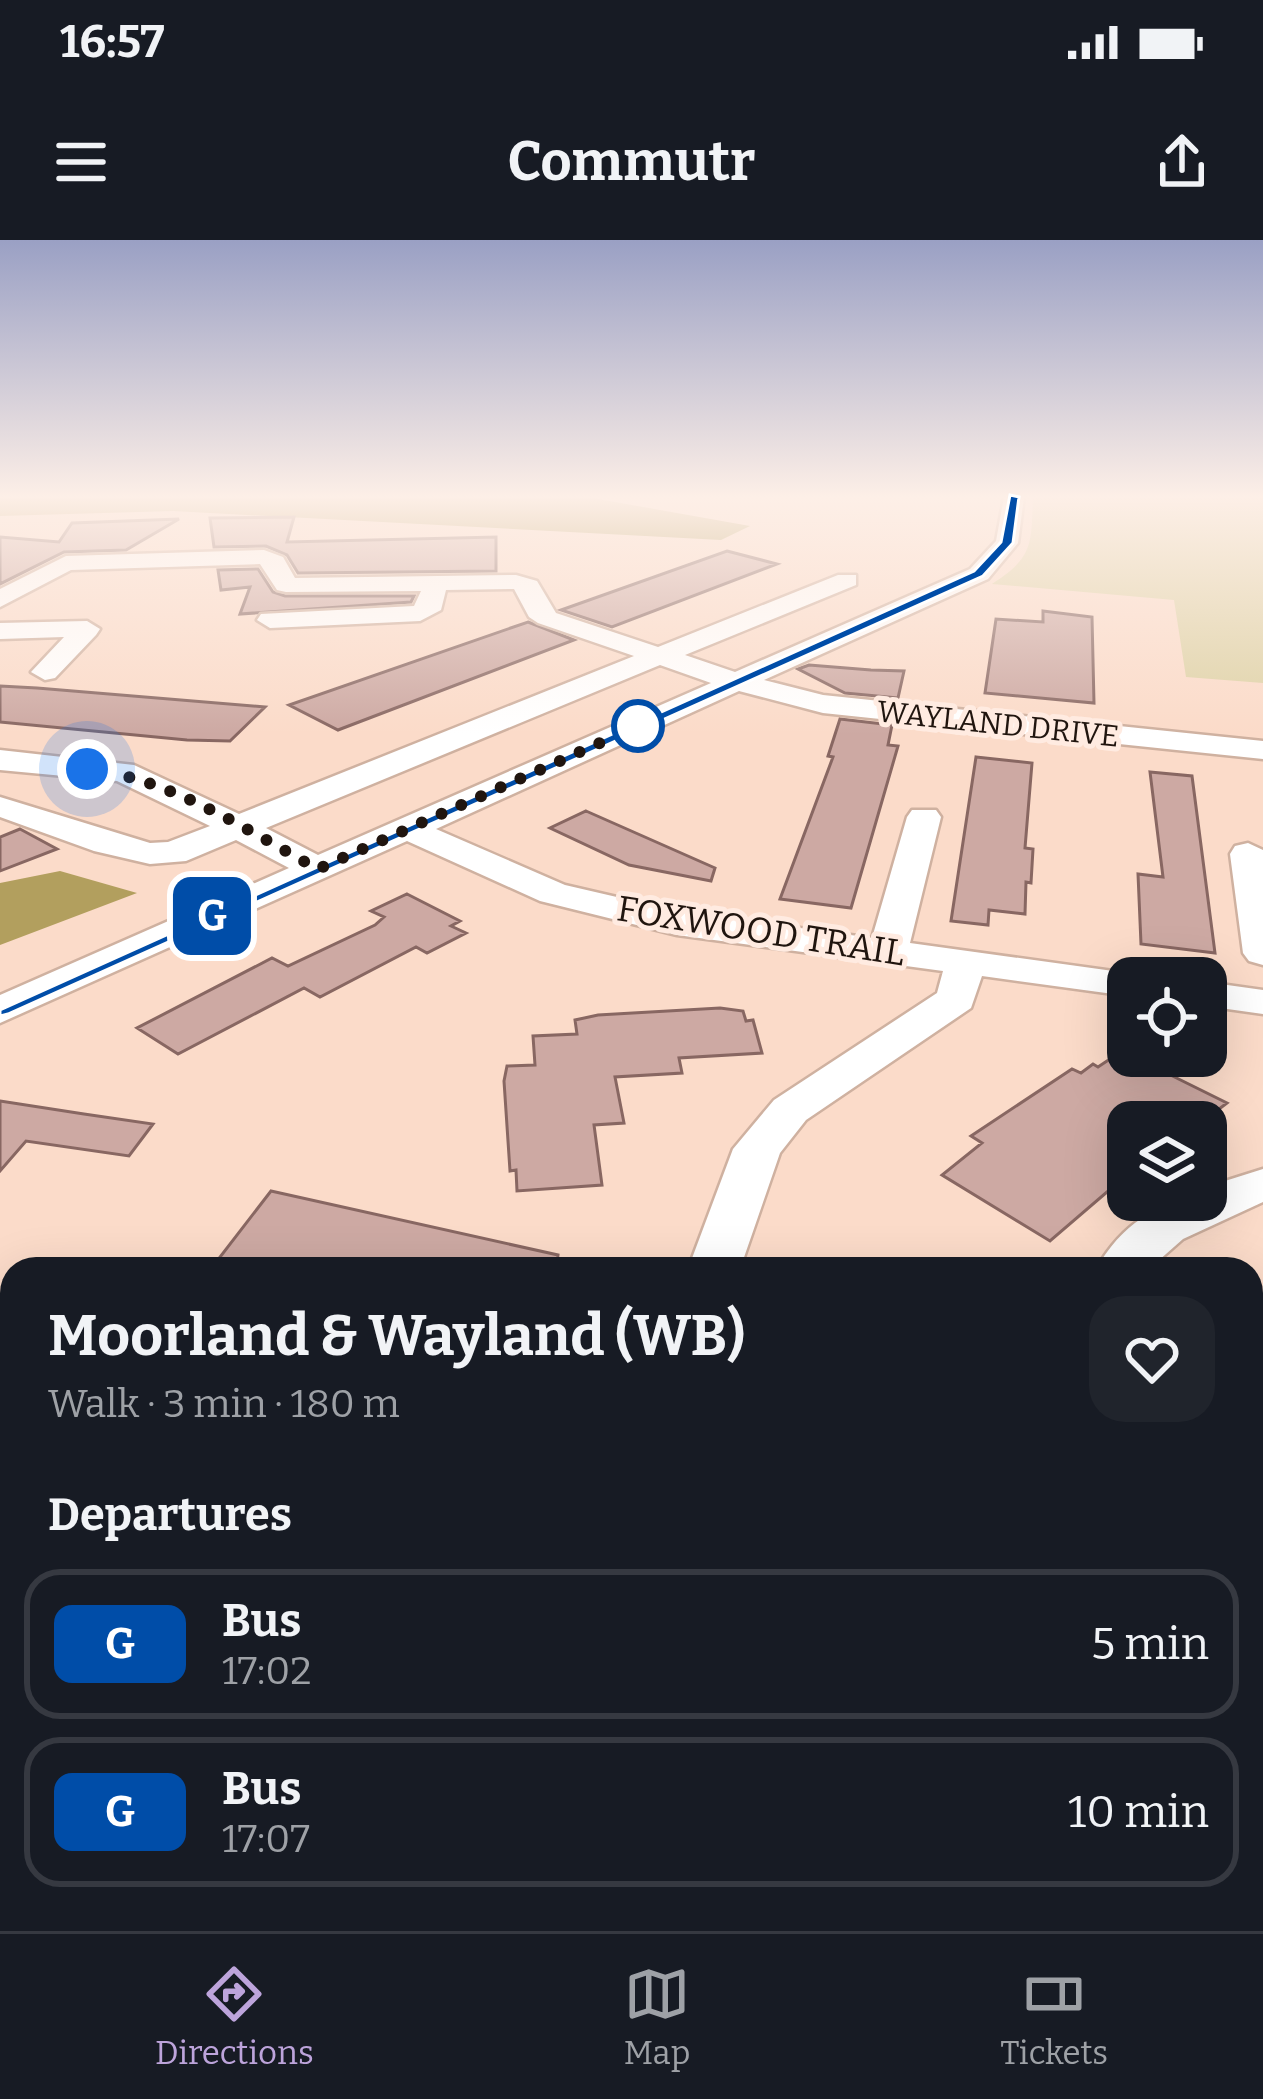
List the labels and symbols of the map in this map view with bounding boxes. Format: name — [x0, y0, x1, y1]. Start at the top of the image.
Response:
street label: WAYLAND DRIVE — [875, 693, 1121, 755]
unlabelled marker — [613, 701, 663, 751]
your location — [57, 739, 117, 799]
line badge: G — [173, 877, 251, 955]
street label: FOXWOOD TRAIL — [614, 887, 908, 975]

